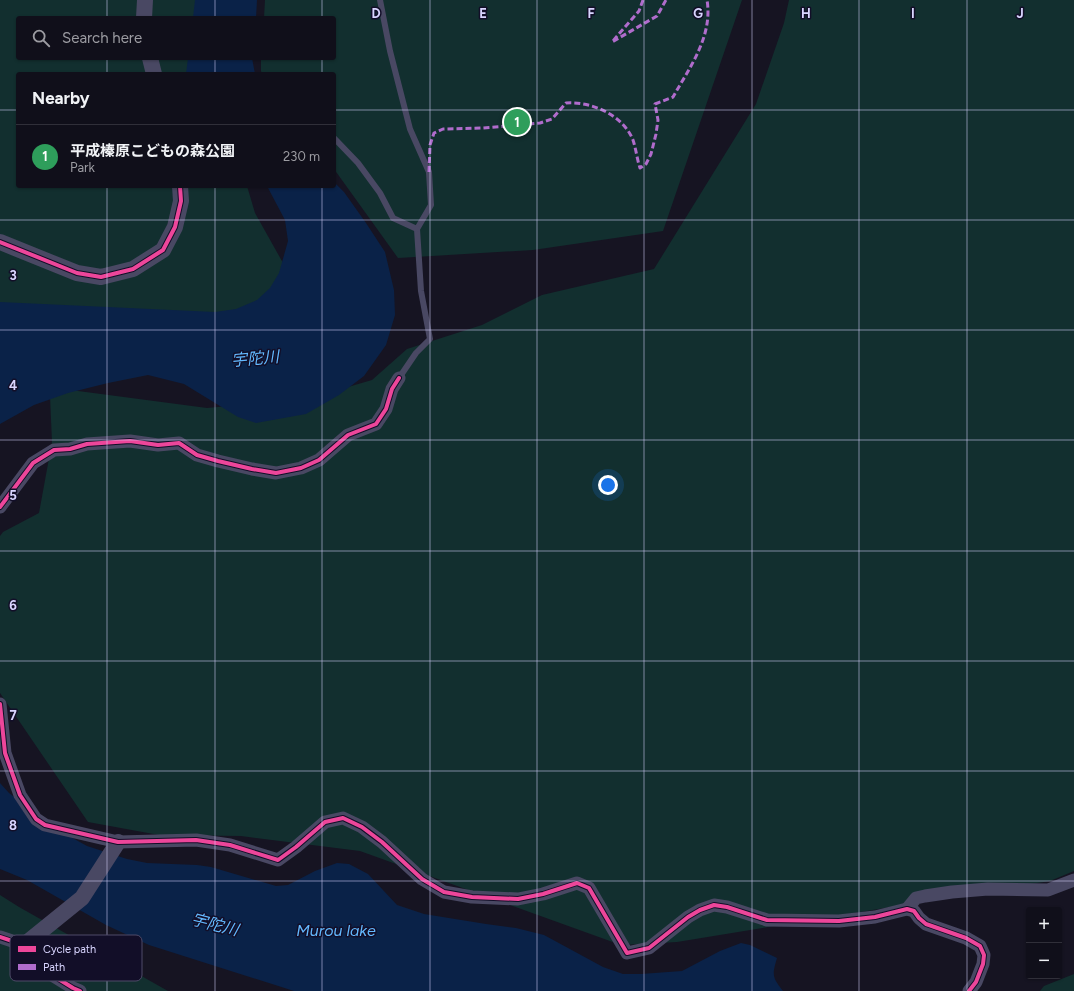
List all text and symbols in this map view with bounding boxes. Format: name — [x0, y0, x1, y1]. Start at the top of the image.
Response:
text: D — [371, 6, 381, 21]
text: E — [479, 6, 487, 21]
text: F — [587, 6, 595, 21]
text: G — [693, 6, 703, 21]
text: H — [801, 6, 811, 21]
text: I — [911, 6, 915, 21]
text: J — [1016, 6, 1024, 21]
search box — [16, 16, 336, 60]
icon: search — [30, 27, 52, 49]
text: Search here — [62, 29, 142, 47]
text: Nearby — [32, 88, 90, 108]
pin: 1 — [504, 107, 530, 137]
text: 平成榛原こどもの森公園 — [70, 142, 235, 160]
text: 1 — [42, 149, 48, 164]
text: 230 m — [283, 149, 320, 164]
text: Park — [70, 160, 95, 175]
text: 3 — [9, 268, 17, 283]
water label: 宇陀川 — [230, 347, 282, 370]
text: 4 — [9, 378, 17, 393]
your location — [598, 475, 618, 495]
text: 5 — [9, 488, 17, 503]
text: 6 — [9, 598, 17, 613]
text: 7 — [9, 708, 17, 723]
text: 8 — [9, 818, 17, 833]
map controls — [1026, 907, 1062, 979]
button: + — [1026, 907, 1062, 943]
water label: 宇陀川 — [189, 909, 242, 940]
water label: Murou lake — [296, 921, 376, 940]
legend — [10, 935, 142, 981]
text: Cycle path — [43, 943, 96, 956]
button: − — [1026, 943, 1062, 979]
text: Path — [43, 961, 65, 974]

